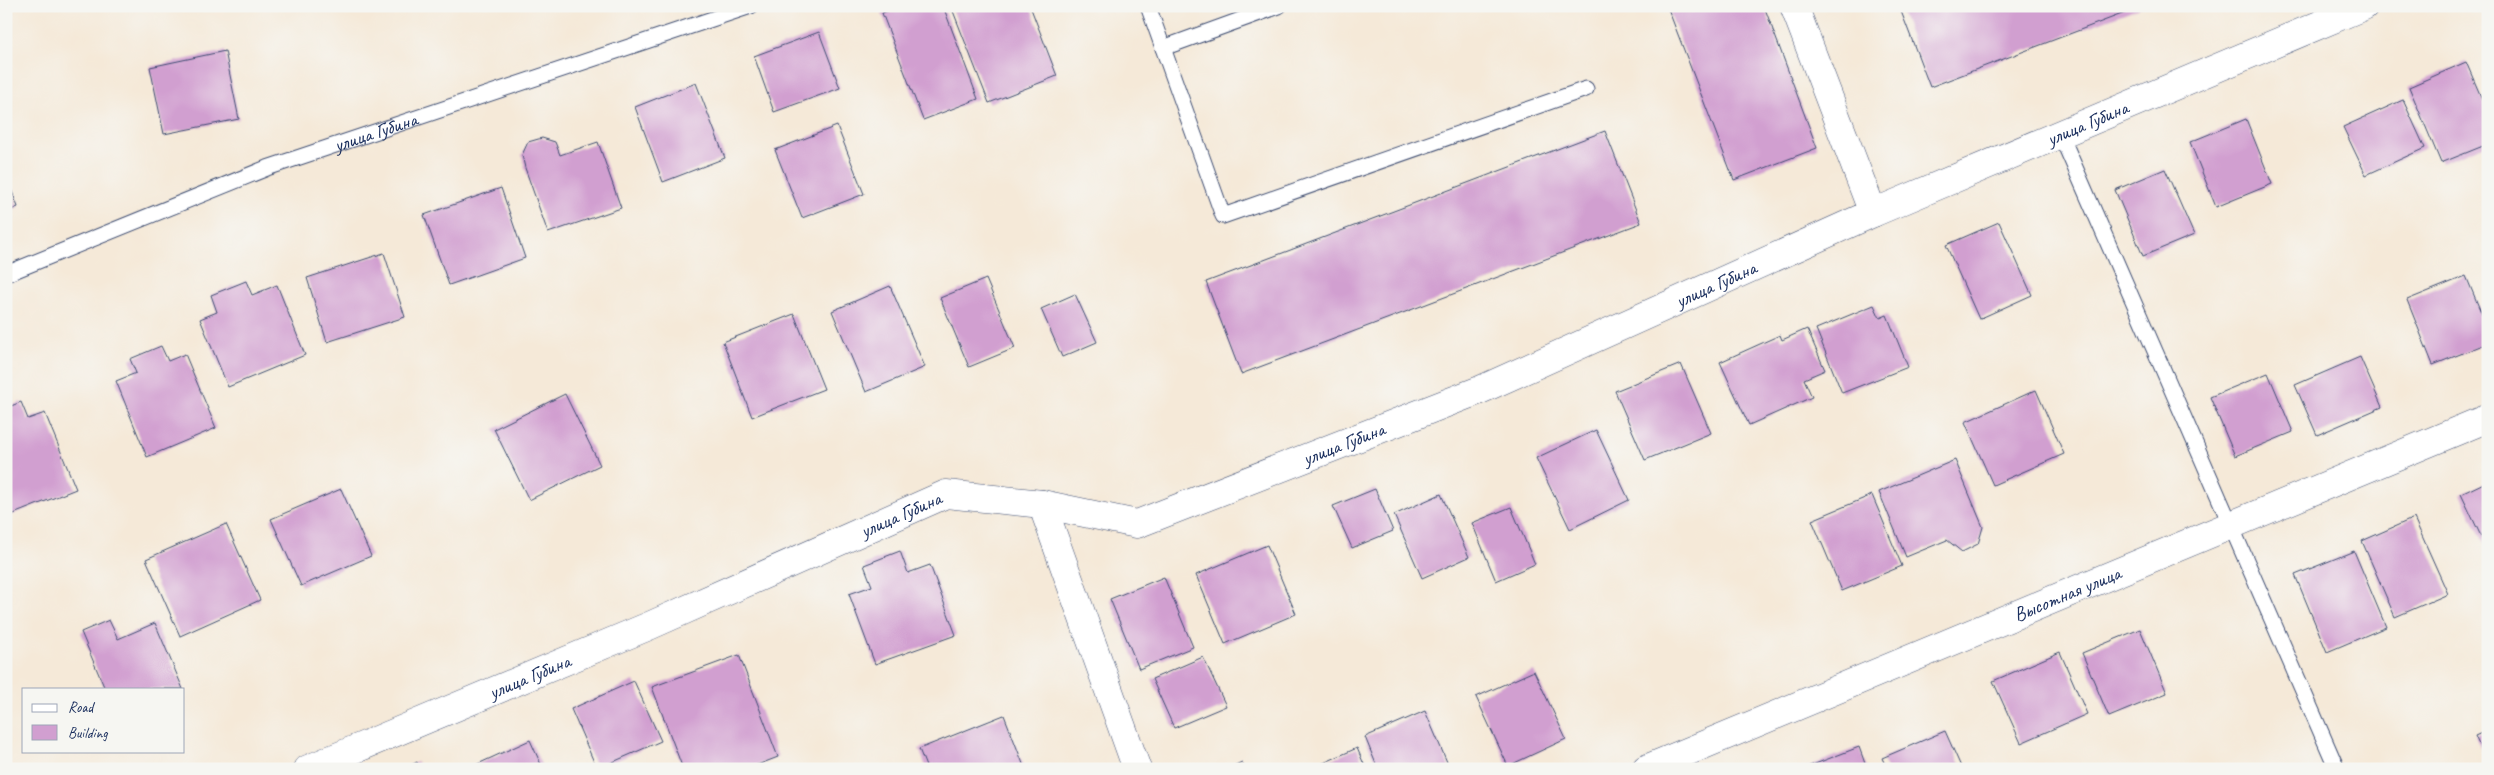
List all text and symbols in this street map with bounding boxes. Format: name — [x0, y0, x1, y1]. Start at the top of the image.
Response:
street label: улица Губина — [2042, 94, 2133, 152]
street label: улица Губина — [330, 106, 422, 158]
street label: улица Губина — [1670, 255, 1762, 314]
street label: улица Губина — [1298, 416, 1390, 471]
street label: улица Губина — [855, 485, 947, 544]
street label: Высотная улица — [2010, 560, 2126, 627]
street label: улица Губина — [484, 648, 576, 705]
legend — [22, 688, 185, 752]
text: Road — [68, 698, 95, 717]
text: Building — [68, 724, 108, 743]

